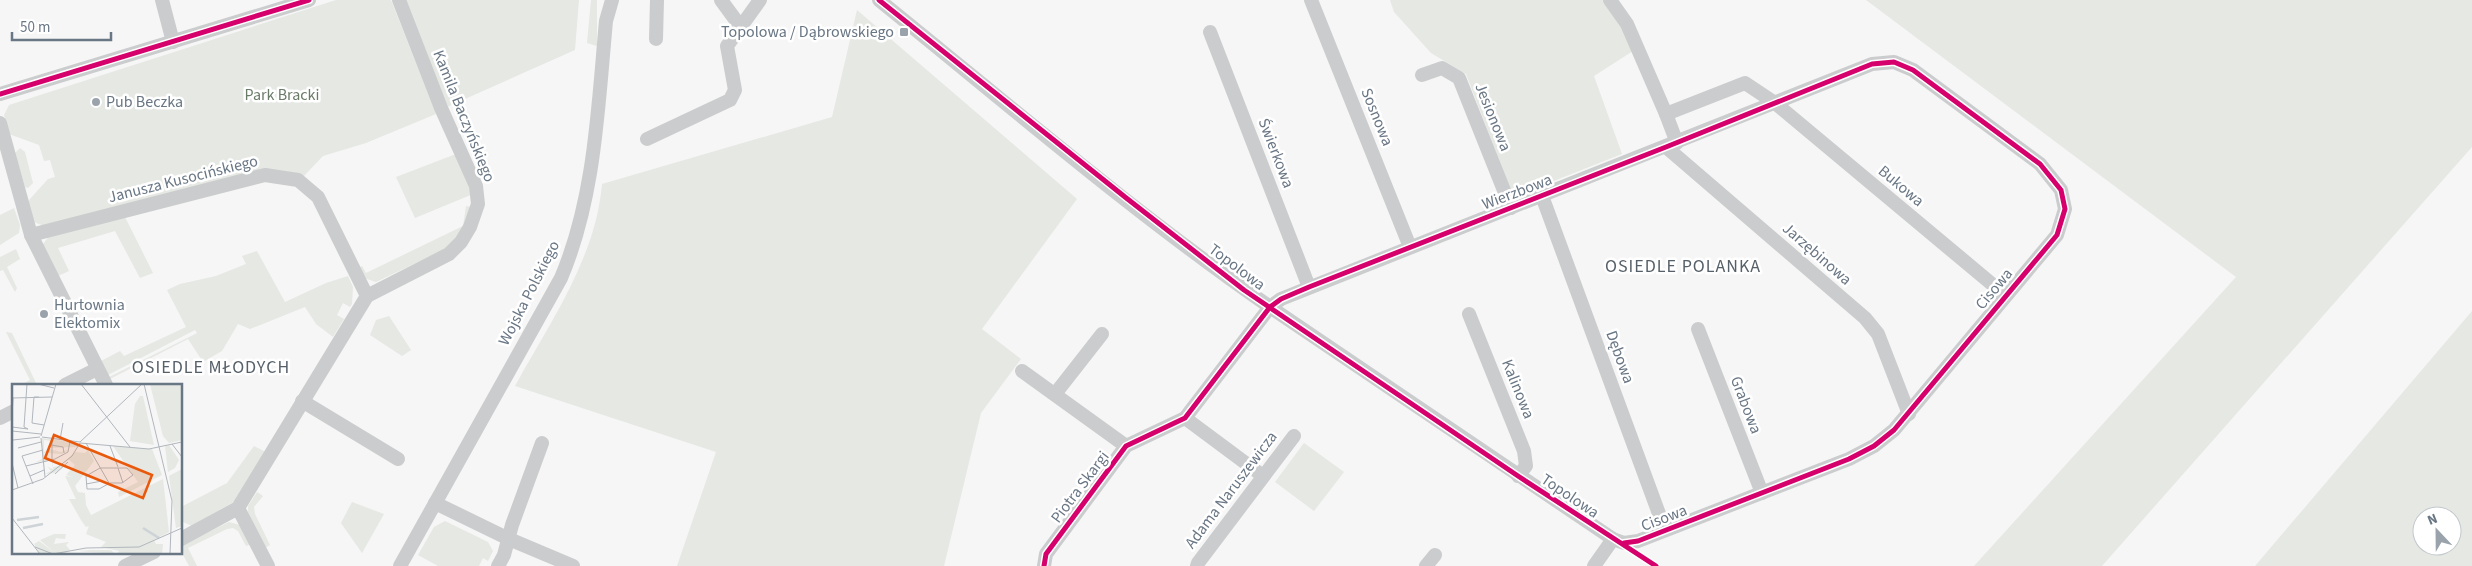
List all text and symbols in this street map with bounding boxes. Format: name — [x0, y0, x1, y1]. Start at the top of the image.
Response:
scale bar — [12, 10, 111, 42]
text: 50 m — [20, 17, 50, 38]
place label: Topolowa / Dąbrowskiego — [721, 21, 894, 43]
marker: Topolowa / Dąbrowskiego — [898, 26, 910, 38]
street label: Kamila Baczyńskiego — [427, 47, 501, 185]
street label: Jesionowa — [1469, 80, 1517, 154]
park label: Park Bracki — [245, 84, 319, 106]
street label: Sosnowa — [1355, 85, 1399, 149]
place label: Pub Beczka — [106, 91, 183, 113]
marker: Pub Beczka — [90, 96, 102, 108]
street label: Świerkowa — [1253, 115, 1299, 191]
street label: Janusza Kusocińskiego — [106, 150, 260, 208]
street label: Bukowa — [1873, 160, 1929, 212]
street label: Wierzbowa — [1479, 169, 1555, 215]
street label: Jarzębinowa — [1778, 218, 1856, 290]
street label: Wojska Polskiego — [493, 237, 565, 349]
street label: Topolowa — [1204, 238, 1270, 296]
district label: OSIEDLE POLANKA — [1605, 254, 1761, 279]
street label: Cisowa — [1970, 264, 2018, 314]
place label: Hurtownia Elektomix — [54, 294, 125, 334]
marker: Hurtownia Elektomix — [38, 308, 50, 320]
street label: Dębowa — [1600, 328, 1640, 386]
district label: OSIEDLE MŁODYCH — [132, 355, 290, 380]
street label: Kalinowa — [1496, 356, 1540, 422]
street label: Grabowa — [1725, 373, 1767, 437]
inset map — [12, 384, 182, 554]
street label: Adama Naruszewicza — [1180, 427, 1282, 553]
street label: Piotra Skargi — [1046, 446, 1114, 528]
street label: Topolowa — [1537, 468, 1603, 524]
street label: Cisowa — [1638, 499, 1690, 537]
north arrow — [2412, 506, 2462, 556]
text: N — [2424, 509, 2441, 531]

